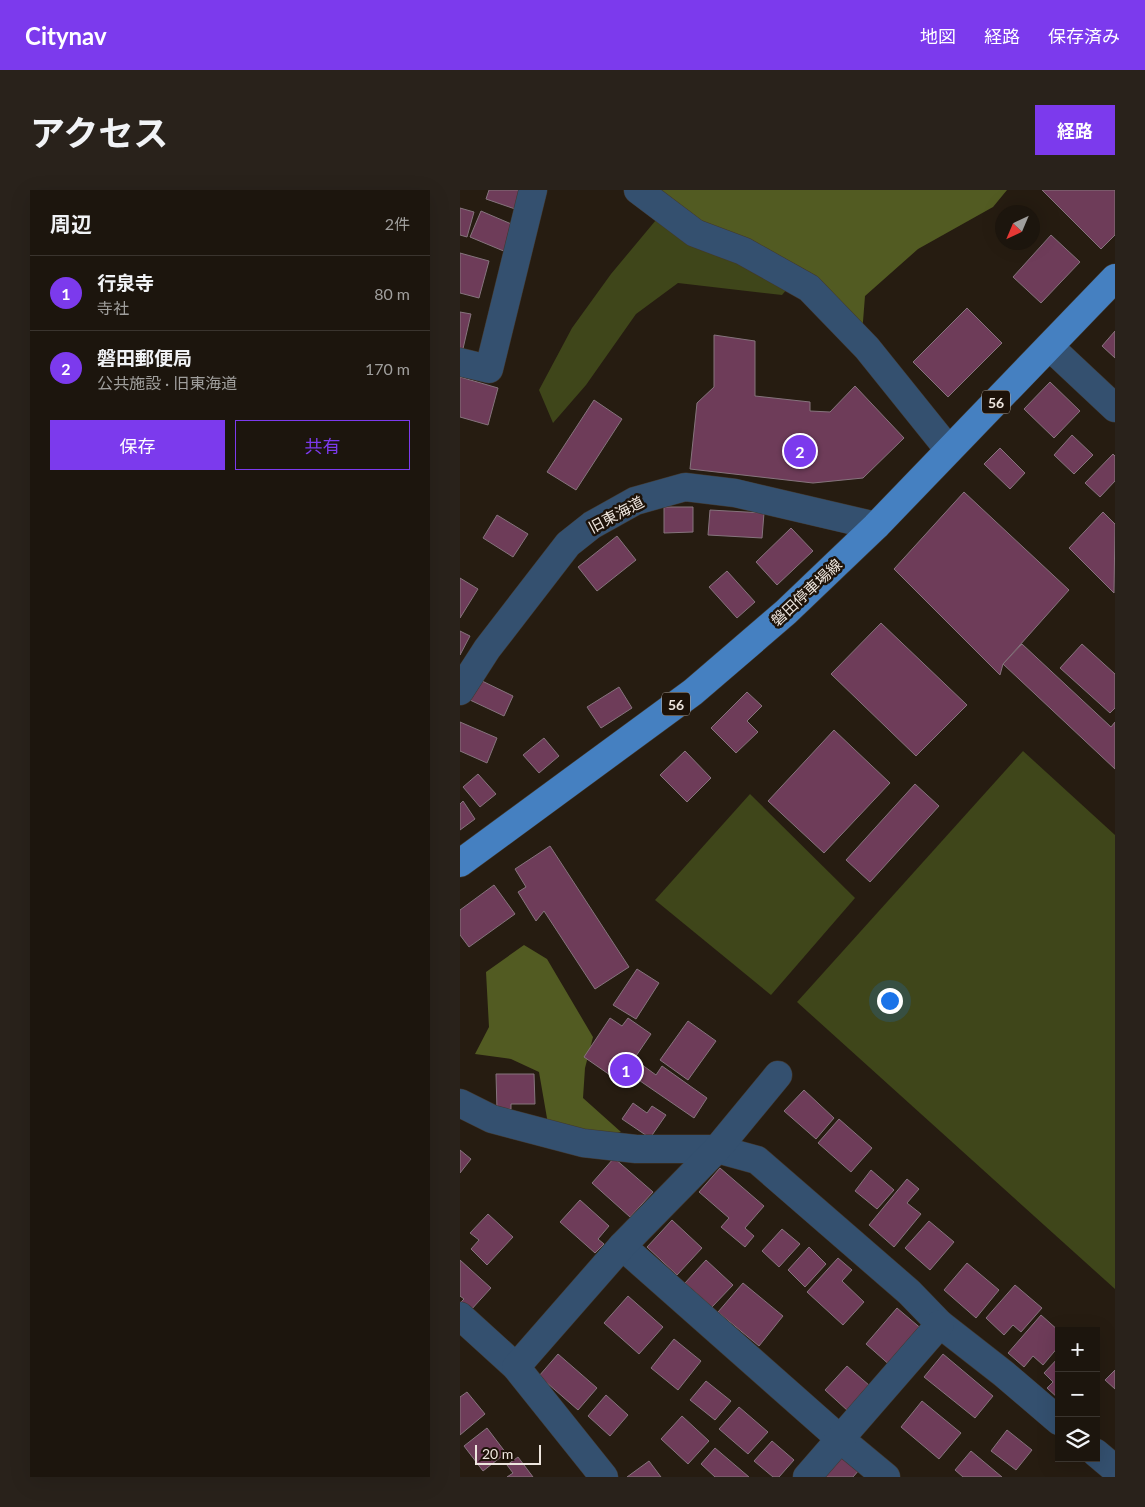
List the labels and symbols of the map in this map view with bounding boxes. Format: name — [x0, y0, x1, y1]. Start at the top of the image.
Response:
north arrow — [995, 205, 1040, 250]
road number: 56 — [982, 390, 1010, 413]
pin: 2 — [784, 432, 816, 470]
street label: 旧東海道 — [585, 492, 647, 536]
street label: 磐田停車場線 — [767, 555, 845, 629]
road number: 56 — [662, 692, 690, 716]
your location — [877, 988, 903, 1014]
pin: 1 — [610, 1051, 642, 1089]
scale bar — [475, 1442, 541, 1465]

